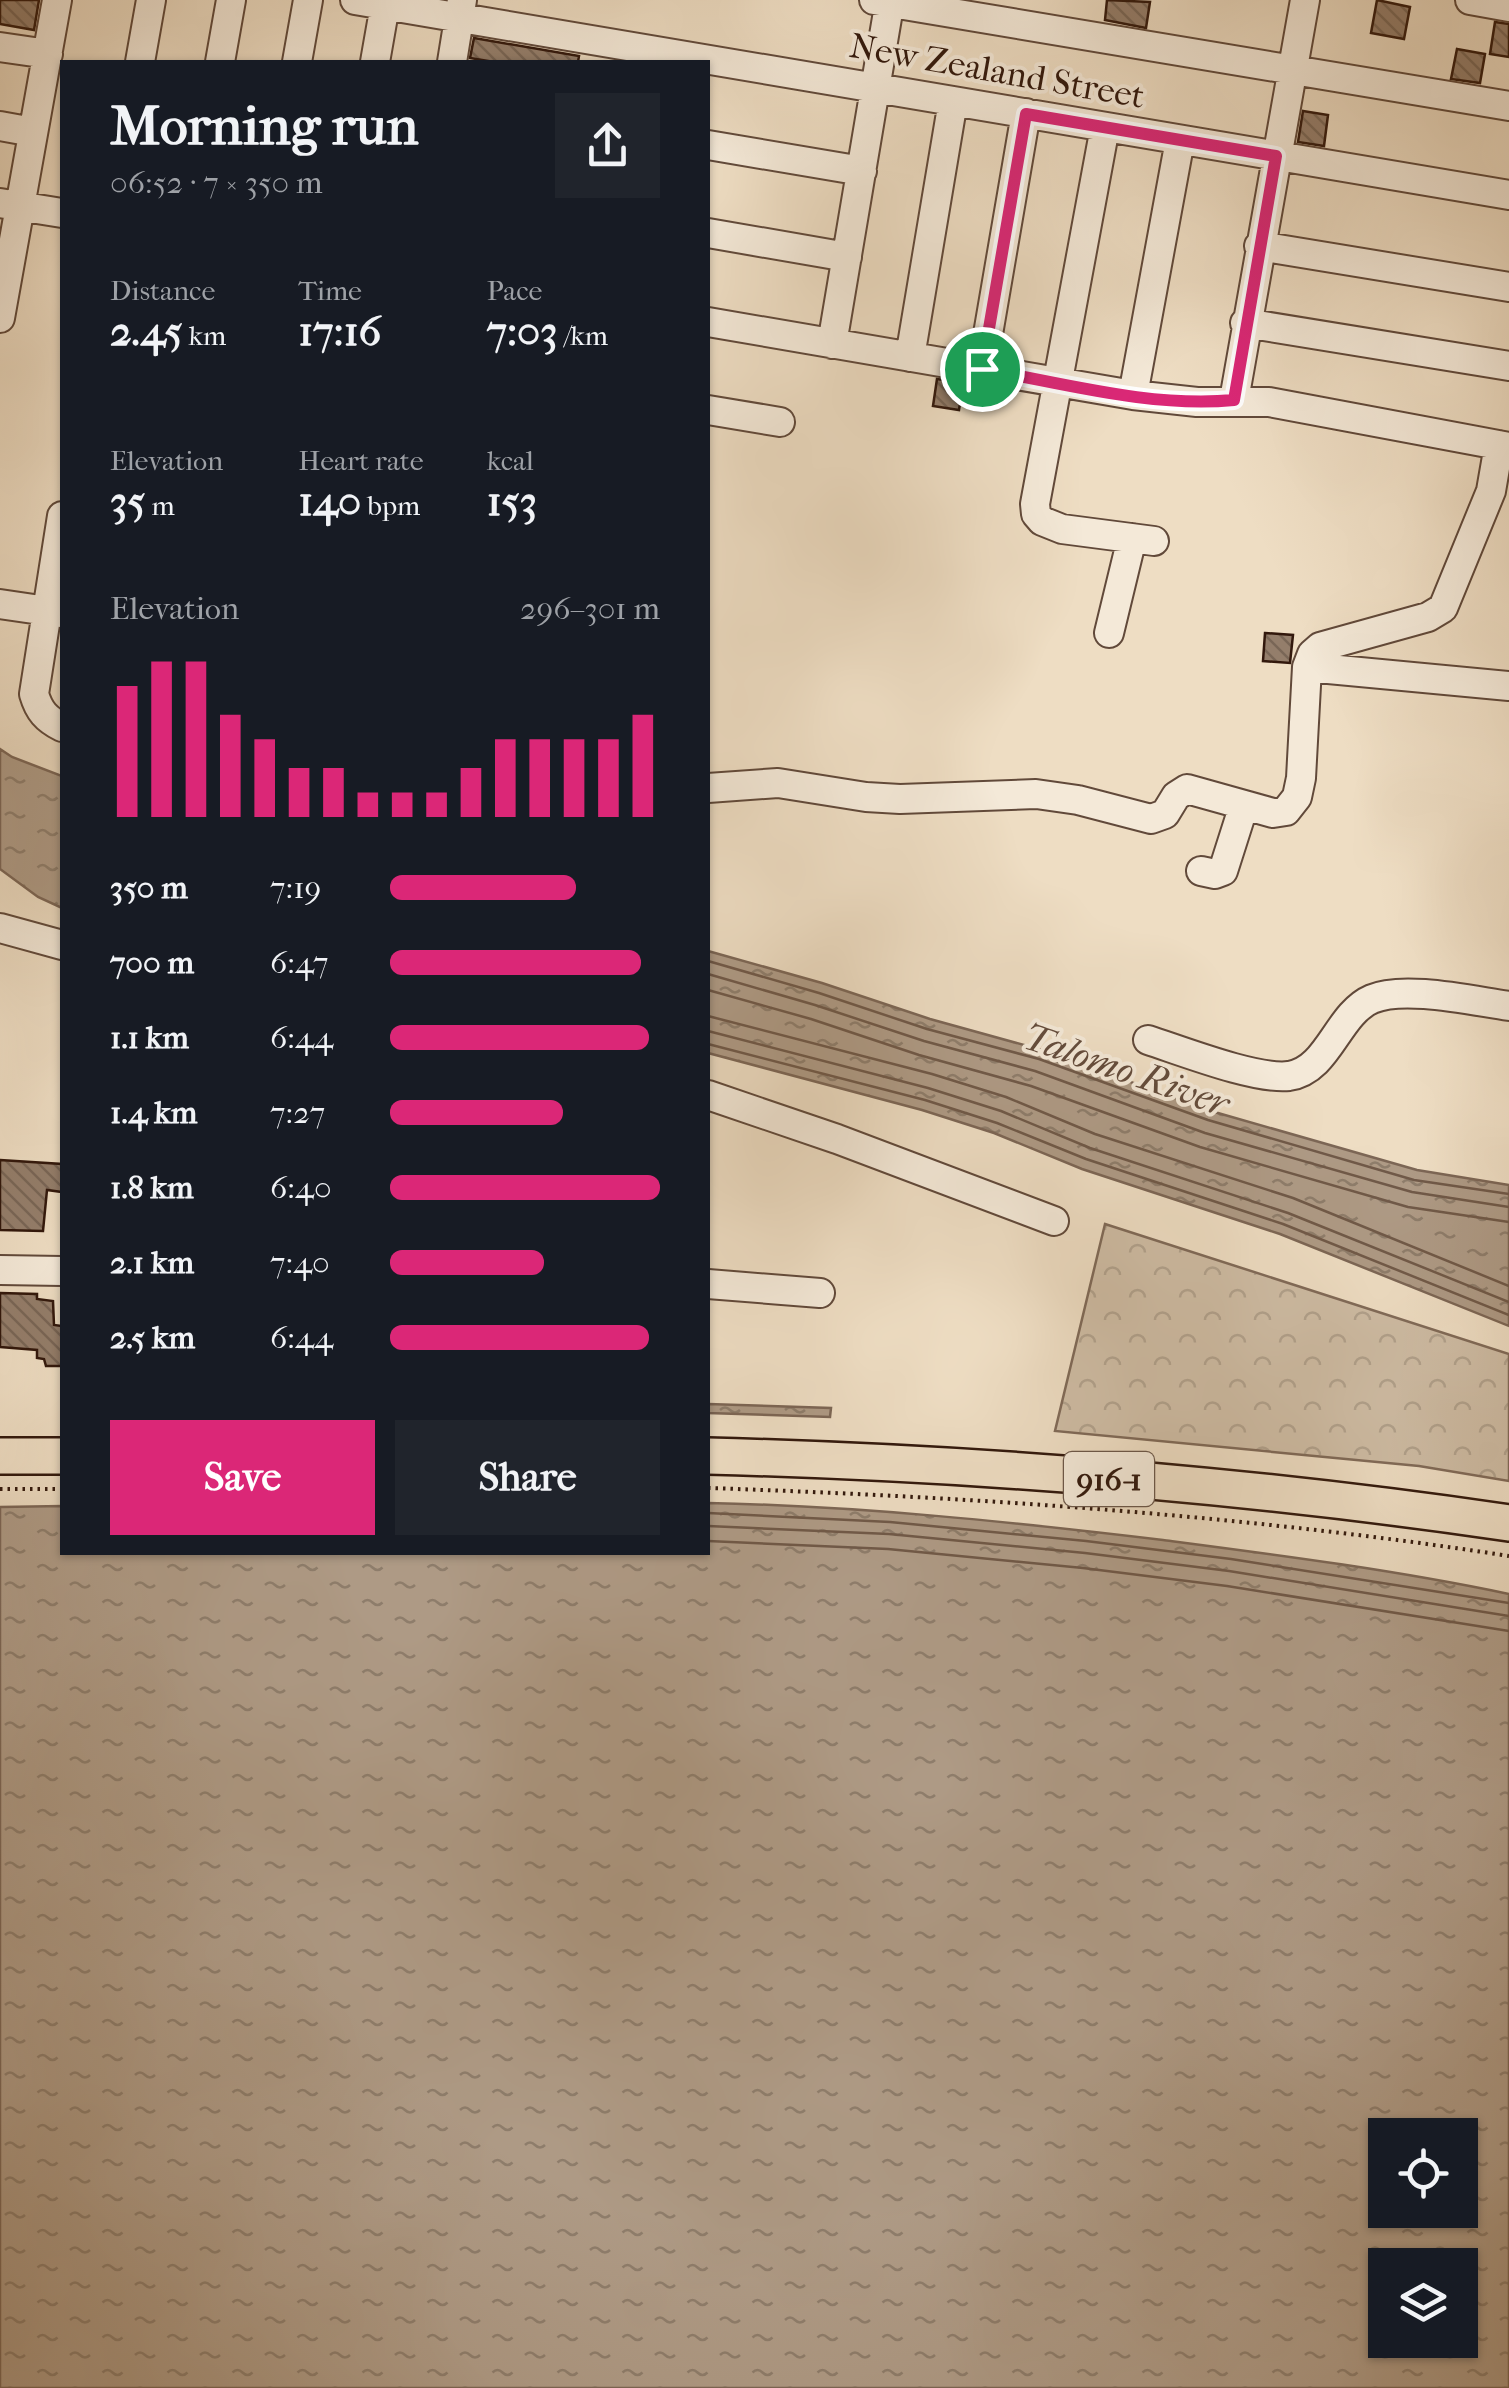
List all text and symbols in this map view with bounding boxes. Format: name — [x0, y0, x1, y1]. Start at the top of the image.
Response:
street label: New Zealand Street — [846, 25, 1148, 117]
button: share — [555, 93, 660, 198]
text: Morning run — [110, 94, 418, 158]
text: 06:52 · 7 × 350 m — [110, 164, 323, 201]
text: Distance — [110, 274, 215, 307]
text: Time — [298, 274, 362, 307]
text: Pace — [487, 274, 542, 307]
text: 2.45 — [110, 307, 183, 356]
text: 17:16 — [298, 307, 381, 356]
text: 7:03 — [487, 307, 558, 356]
text: km — [183, 319, 226, 352]
text: /km — [558, 319, 608, 352]
pin — [940, 327, 1025, 412]
icon: arrive — [955, 342, 1010, 397]
text: Elevation — [110, 444, 223, 477]
text: Heart rate — [298, 444, 424, 477]
text: kcal — [487, 444, 534, 477]
text: 35 — [110, 477, 145, 526]
text: 140 — [298, 477, 361, 526]
text: 153 — [487, 477, 537, 526]
text: m — [145, 489, 175, 522]
text: bpm — [361, 489, 420, 522]
text: Elevation — [110, 590, 239, 627]
text: 296–301 m — [520, 590, 660, 627]
text: 350 m — [110, 869, 188, 906]
text: 7:19 — [270, 869, 321, 906]
text: 700 m — [110, 944, 194, 981]
text: 6:47 — [270, 944, 329, 981]
water label: Talomo River — [1017, 1014, 1238, 1127]
text: 1.1 km — [110, 1019, 189, 1056]
text: 6:44 — [270, 1019, 333, 1056]
text: 1.4 km — [110, 1094, 197, 1131]
text: 7:27 — [270, 1094, 325, 1131]
text: 1.8 km — [110, 1169, 194, 1206]
text: 6:40 — [270, 1169, 332, 1206]
text: 2.1 km — [110, 1244, 194, 1281]
text: 7:40 — [270, 1244, 330, 1281]
text: 2.5 km — [110, 1319, 195, 1356]
text: 6:44 — [270, 1319, 333, 1356]
button: Save — [110, 1420, 375, 1535]
button: Share — [395, 1420, 660, 1535]
road number: 916-1 — [1064, 1452, 1154, 1506]
map controls — [1368, 2118, 1478, 2358]
button: locate — [1368, 2118, 1478, 2228]
button: layers — [1368, 2248, 1478, 2358]

